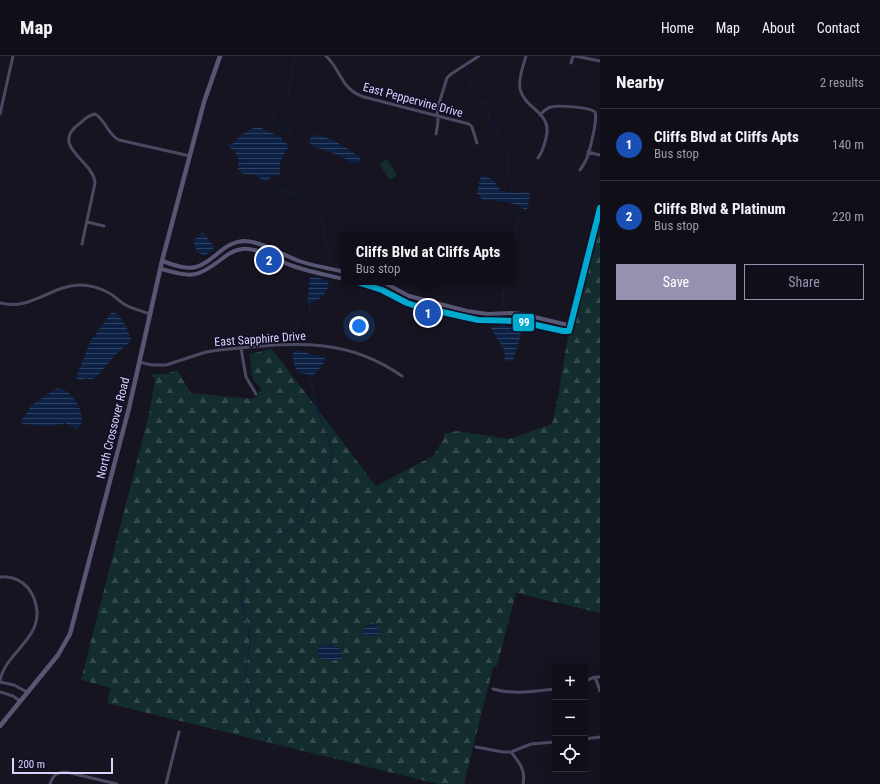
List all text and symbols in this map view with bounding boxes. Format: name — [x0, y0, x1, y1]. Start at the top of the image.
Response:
text: Map — [20, 16, 53, 39]
text: Home — [661, 20, 694, 36]
text: Map — [716, 20, 740, 36]
text: About — [762, 20, 795, 36]
text: Contact — [817, 20, 860, 36]
text: Nearby — [616, 72, 664, 92]
text: 2 results — [820, 75, 864, 90]
street label: East Peppervine Drive — [361, 80, 465, 120]
text: Cliffs Blvd at Cliffs Apts — [654, 128, 799, 146]
text: 1 — [626, 137, 632, 152]
text: 140 m — [832, 137, 864, 152]
text: Bus stop — [654, 146, 699, 161]
text: Cliffs Blvd & Platinum — [654, 200, 786, 218]
text: 2 — [626, 209, 632, 224]
text: 220 m — [832, 209, 864, 224]
text: Bus stop — [654, 218, 699, 233]
popup — [341, 233, 515, 285]
text: Cliffs Blvd at Cliffs Apts — [356, 243, 500, 261]
pin: 2 — [256, 245, 282, 275]
text: Bus stop — [356, 261, 401, 276]
button: Save — [616, 264, 736, 300]
button: Share — [744, 264, 864, 300]
pin: 1 — [415, 298, 441, 328]
line badge: 99 — [512, 313, 535, 332]
your location — [349, 316, 369, 336]
text: 99 — [518, 316, 530, 329]
street label: East Sapphire Drive — [214, 329, 307, 349]
street label: North Crossover Road — [94, 376, 132, 480]
map controls — [552, 664, 588, 772]
button: + — [552, 664, 588, 700]
button: − — [552, 700, 588, 736]
button: locate — [552, 736, 588, 772]
scale bar — [12, 756, 113, 775]
text: 200 m — [18, 758, 45, 771]

